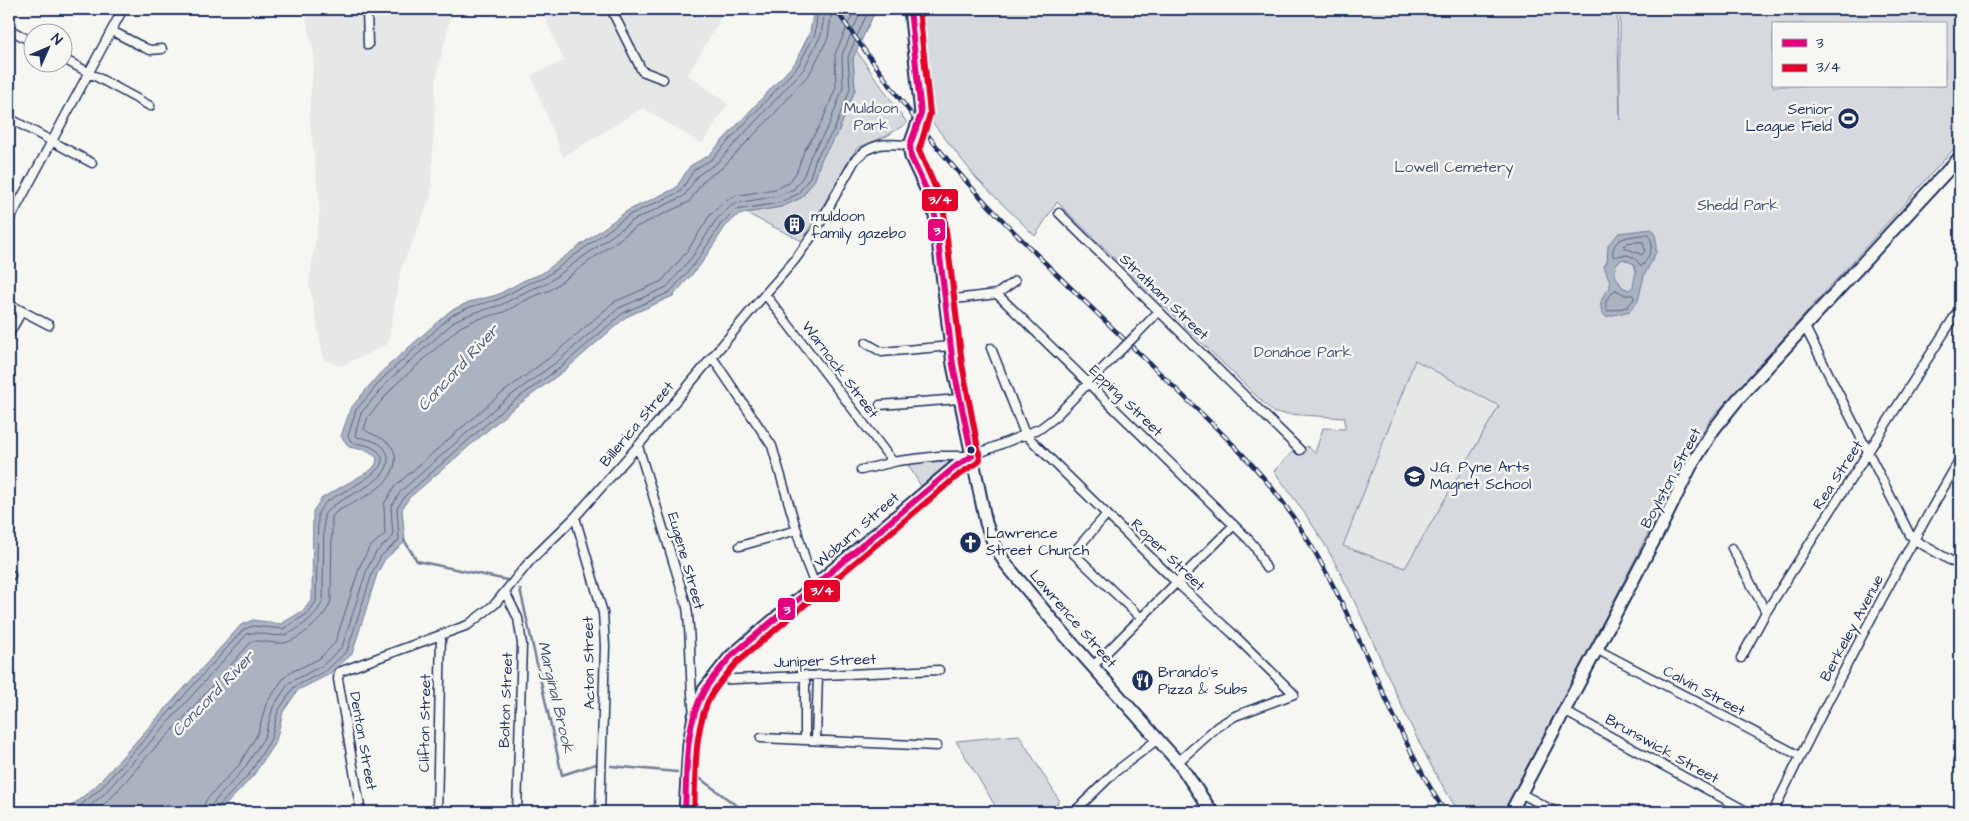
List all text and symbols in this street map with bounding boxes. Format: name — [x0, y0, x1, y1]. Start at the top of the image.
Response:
north arrow — [22, 22, 72, 72]
legend — [1772, 22, 1946, 88]
text: N — [46, 29, 67, 50]
text: 3 — [1816, 33, 1824, 54]
text: 3/4 — [1816, 57, 1841, 78]
park label: Muldoon Park — [844, 98, 899, 136]
place label: Senior League Field — [1746, 99, 1832, 138]
sports icon: Senior League Field — [1836, 106, 1860, 130]
park label: Lowell Cemetery — [1394, 157, 1514, 179]
line badge: 3/4 — [921, 188, 959, 212]
text: 3/4 — [927, 190, 952, 210]
park label: Shedd Park — [1697, 195, 1779, 216]
place label: muldoon family gazebo — [811, 206, 906, 245]
building icon: muldoon family gazebo — [783, 213, 807, 237]
line badge: 3 — [927, 218, 946, 242]
text: 3 — [932, 221, 941, 241]
street label: Stratham Street — [1115, 249, 1213, 345]
street label: Warnock Street — [796, 317, 884, 423]
water label: Concord River — [412, 319, 505, 416]
park label: Donahoe Park — [1254, 342, 1352, 363]
street label: Epping Street — [1084, 360, 1168, 442]
street label: Billerica Street — [595, 377, 679, 471]
street label: Boylston Street — [1636, 424, 1707, 533]
street label: Rea Street — [1808, 436, 1868, 514]
unlabelled marker — [966, 445, 976, 455]
place label: J.G. Pyne Arts Magnet School — [1430, 457, 1531, 496]
school or university icon: J.G. Pyne Arts Magnet School — [1402, 464, 1426, 488]
street label: Woburn Street — [810, 487, 904, 573]
street label: Eugene Street — [661, 510, 710, 612]
street label: Roper Street — [1126, 514, 1210, 596]
place label: Lawrence Street Church — [986, 523, 1090, 561]
church icon: Lawrence Street Church — [958, 530, 982, 554]
street label: Lawrence Street — [1024, 565, 1122, 673]
street label: Berkeley Avenue — [1815, 571, 1890, 685]
line badge: 3/4 — [803, 579, 841, 603]
text: 3/4 — [809, 581, 834, 601]
line badge: 3 — [777, 597, 796, 621]
text: 3 — [782, 600, 791, 620]
street label: Acton Street — [578, 616, 600, 710]
water label: Marginal Brook — [531, 639, 580, 756]
water label: Concord River — [167, 645, 261, 741]
street label: Juniper Street — [773, 649, 877, 673]
street label: Bolton Street — [494, 652, 518, 748]
street label: Calvin Street — [1659, 660, 1749, 722]
place label: Brando's Pizza & Subs — [1158, 662, 1248, 700]
restaurant icon: Brando's Pizza & Subs — [1130, 669, 1154, 693]
street label: Clifton Street — [414, 674, 436, 772]
street label: Denton Street — [344, 690, 382, 792]
street label: Brunswick Street — [1601, 709, 1723, 789]

